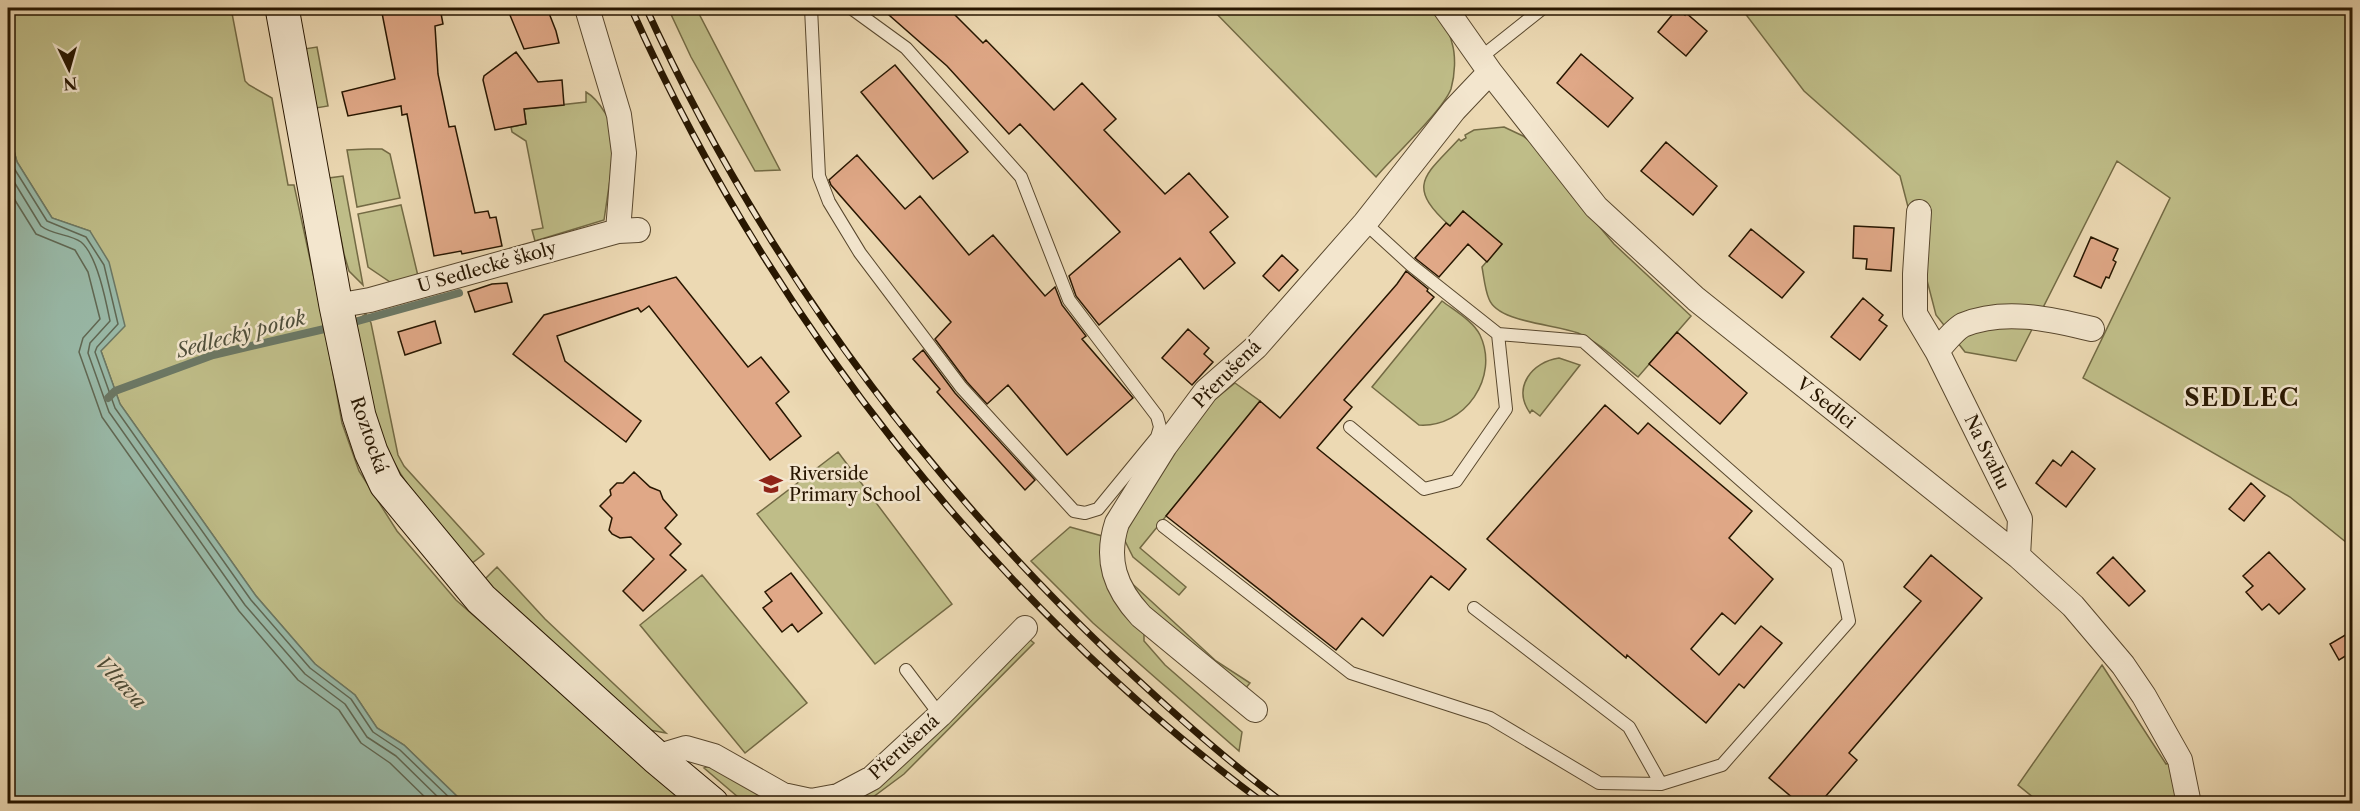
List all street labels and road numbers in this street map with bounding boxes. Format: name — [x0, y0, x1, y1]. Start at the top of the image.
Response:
street label: U Sedlecké školy — [415, 236, 560, 297]
street label: Přerušená — [1189, 335, 1266, 412]
street label: V Sedlci — [1791, 372, 1860, 434]
street label: Roztocká — [346, 394, 393, 477]
street label: Na Svahu — [1960, 411, 2014, 493]
street label: Přerušená — [864, 709, 944, 784]

